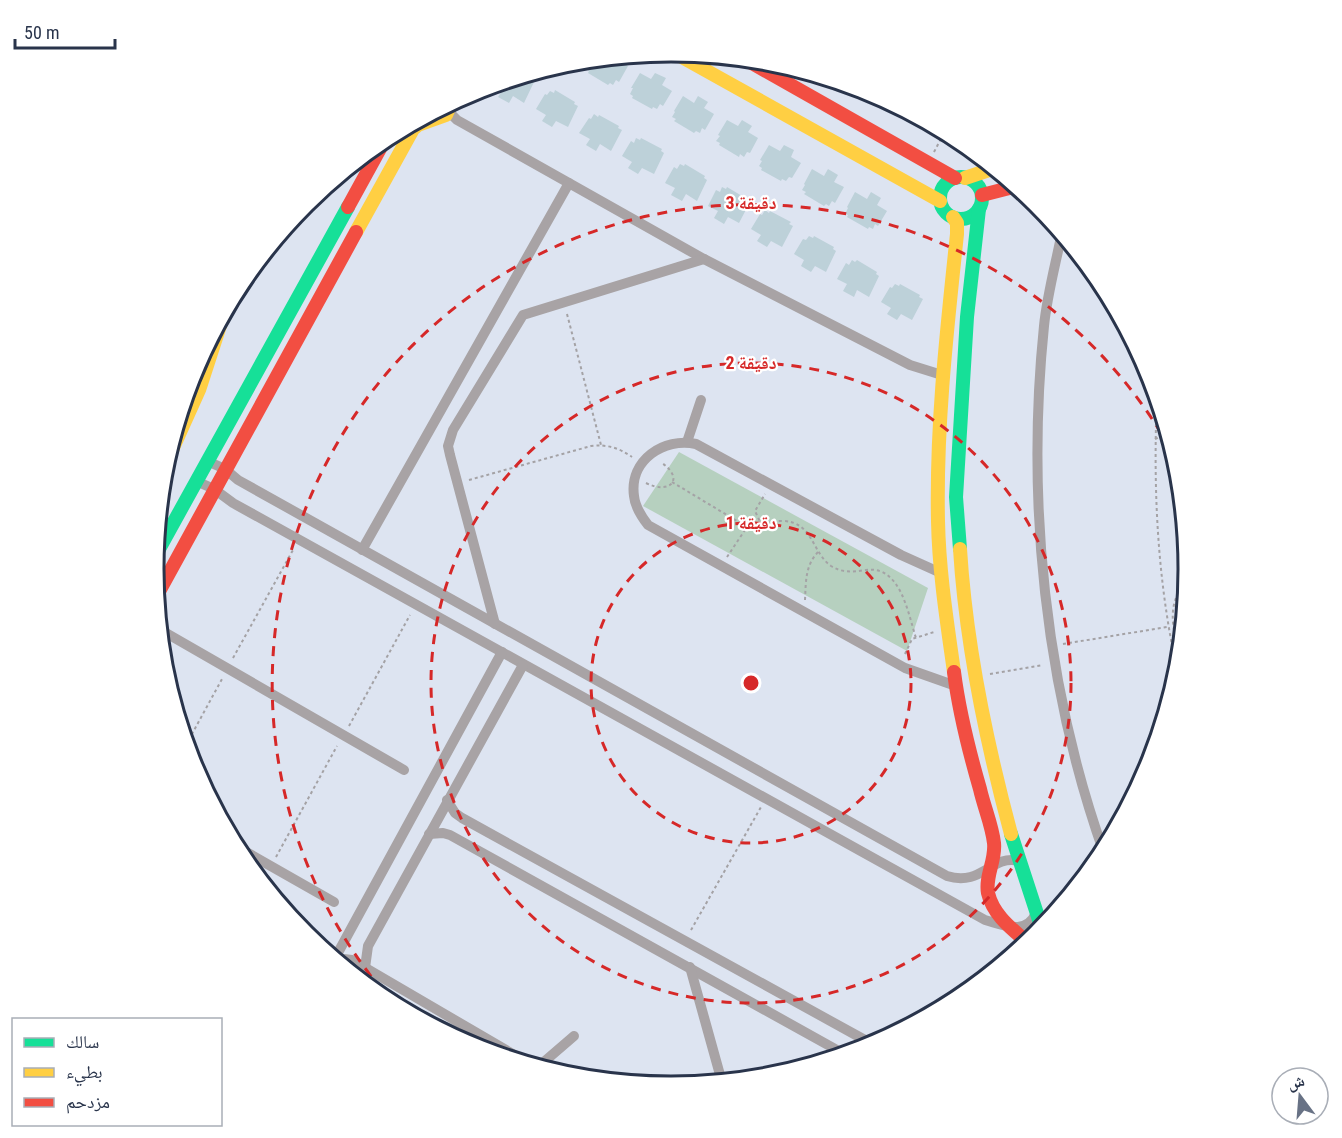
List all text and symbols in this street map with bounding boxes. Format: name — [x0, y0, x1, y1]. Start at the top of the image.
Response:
scale bar — [15, 12, 116, 50]
text: 50 m — [24, 22, 59, 43]
text: 3 دقيقة — [725, 192, 777, 213]
text: 2 دقيقة — [725, 352, 777, 373]
text: 1 دقيقة — [725, 512, 777, 533]
centre of rings — [741, 673, 761, 693]
legend — [12, 1018, 222, 1126]
text: سالك — [66, 1031, 99, 1052]
text: بطيء — [66, 1061, 103, 1087]
north arrow — [1270, 1066, 1330, 1126]
text: ش — [1285, 1071, 1307, 1094]
text: مزدحم — [66, 1091, 110, 1114]

